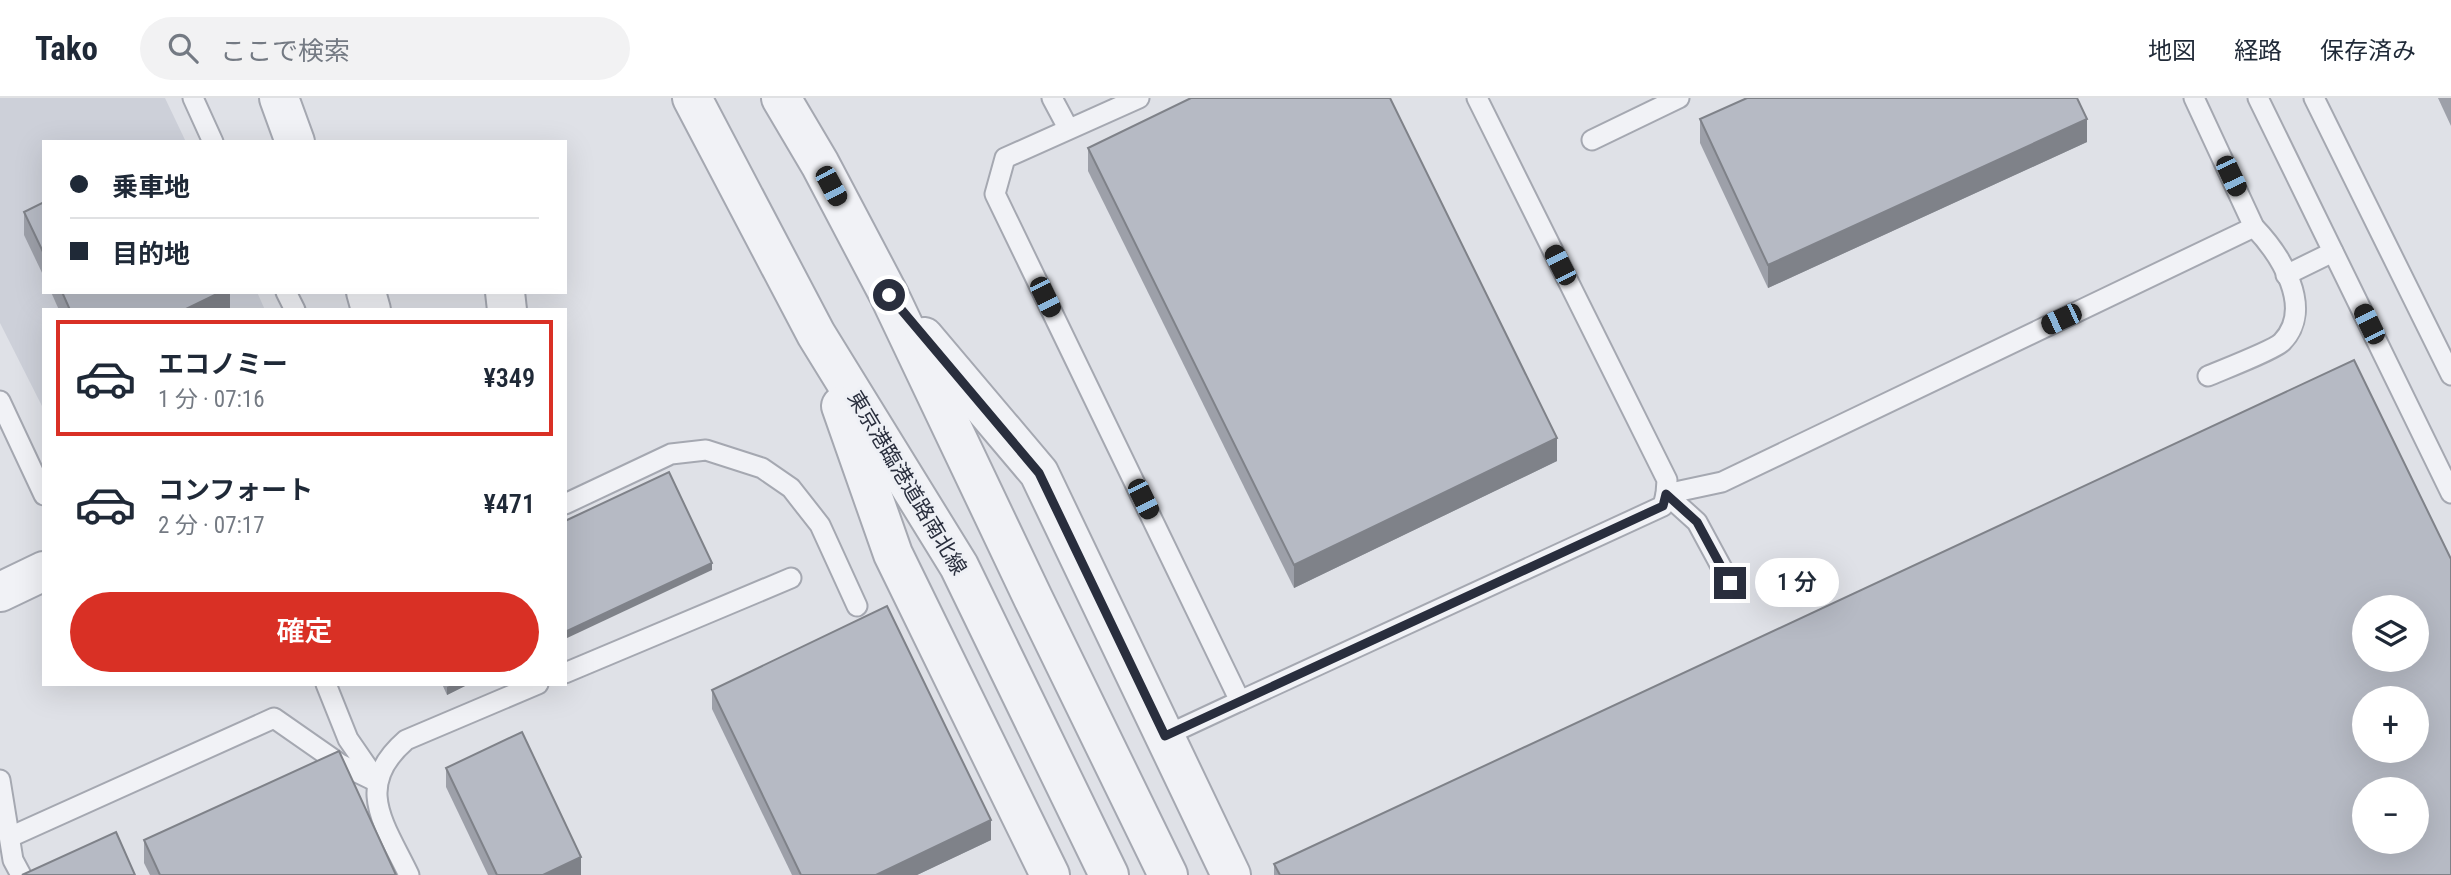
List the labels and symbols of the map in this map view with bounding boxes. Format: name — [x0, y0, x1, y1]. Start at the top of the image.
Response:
car — [2213, 153, 2250, 199]
car — [812, 163, 851, 209]
car — [1542, 242, 1579, 288]
car — [1027, 274, 1064, 320]
route start — [873, 279, 905, 311]
car — [2038, 301, 2085, 337]
car — [2351, 301, 2388, 347]
street label: 東京港臨港道路南北線 — [843, 387, 971, 579]
car — [1125, 476, 1162, 522]
callout: 1 分 — [1754, 559, 1838, 608]
route end — [1714, 567, 1746, 599]

